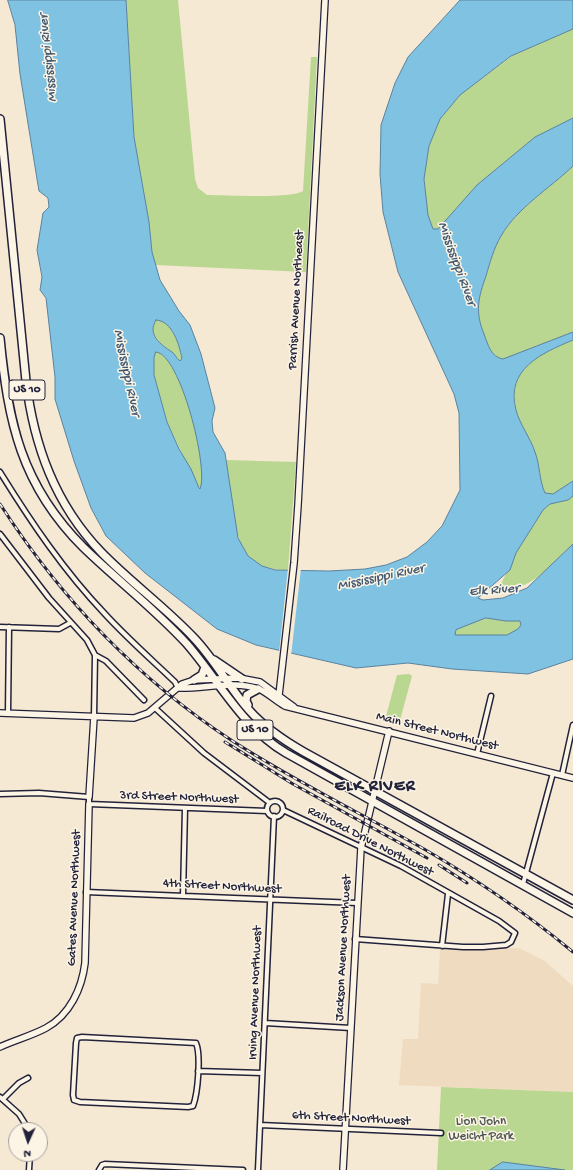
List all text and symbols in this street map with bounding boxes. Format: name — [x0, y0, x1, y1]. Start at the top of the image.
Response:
water label: Mississippi River — [36, 13, 62, 103]
water label: Mississippi River — [433, 220, 479, 308]
street label: Parrish Avenue Northeast — [286, 230, 308, 370]
water label: Mississippi River — [109, 328, 143, 418]
road number: US 10 — [9, 380, 45, 400]
water label: Mississippi River — [336, 561, 426, 595]
water label: Elk River — [468, 581, 520, 601]
street label: Main Street Northwest — [374, 709, 500, 755]
road number: US 10 — [237, 720, 273, 740]
district label: ELK RIVER — [334, 777, 416, 797]
street label: 3rd Street Northwest — [119, 788, 239, 808]
street label: Railroad Drive Northwest — [304, 803, 436, 881]
street label: Gates Avenue Northwest — [65, 830, 85, 966]
street label: Jackson Avenue Northwest — [332, 875, 356, 1021]
street label: 4th Street Northwest — [163, 876, 281, 898]
street label: Irving Avenue Northwest — [246, 926, 266, 1060]
street label: 6th Street Northwest — [291, 1108, 411, 1130]
park label: Lion John Weicht Park — [448, 1114, 514, 1145]
north arrow — [8, 1122, 48, 1162]
text: N — [24, 1147, 31, 1159]

